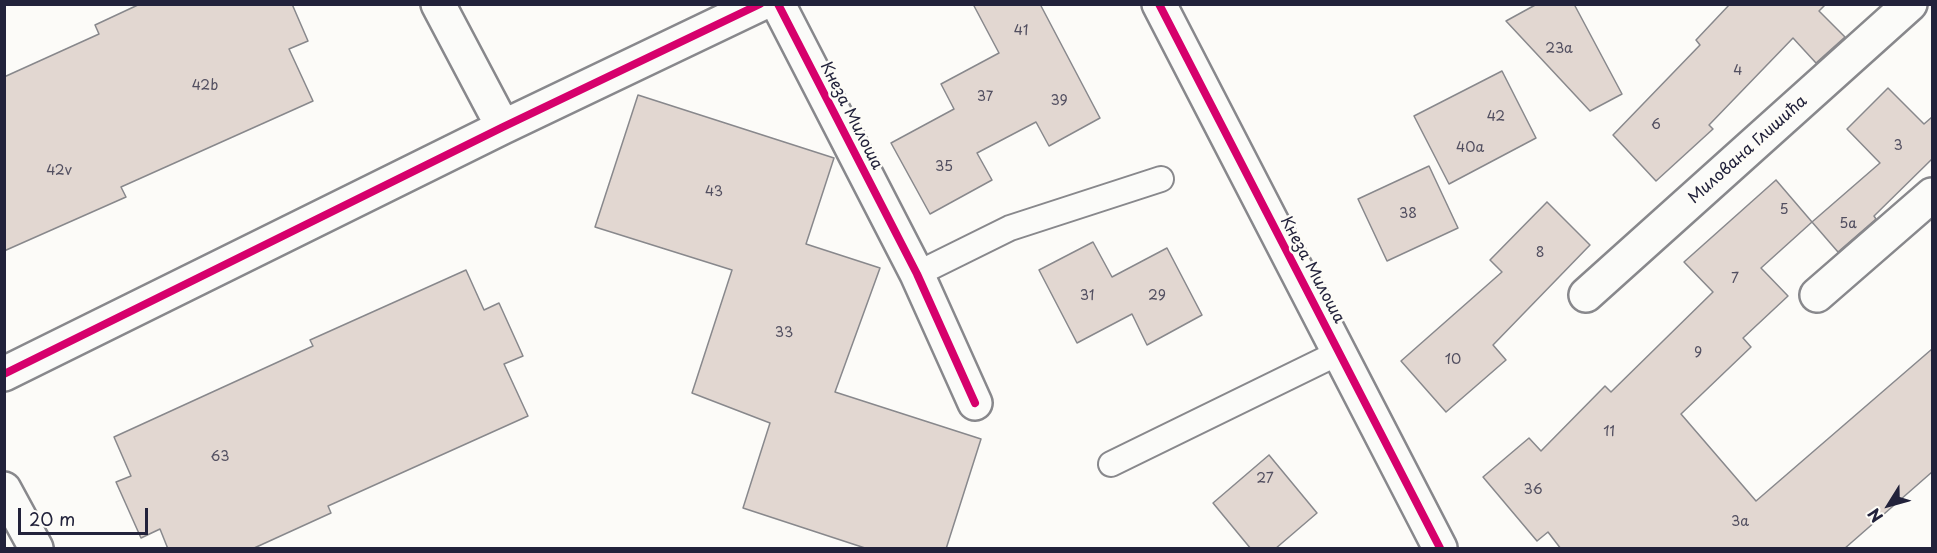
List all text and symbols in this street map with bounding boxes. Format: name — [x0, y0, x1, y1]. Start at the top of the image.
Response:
house number: 41 — [1014, 23, 1028, 39]
house number: 23a — [1545, 41, 1573, 57]
street label: Кнеза Милоша — [816, 59, 886, 173]
house number: 4 — [1733, 63, 1743, 79]
house number: 42b — [192, 78, 218, 94]
house number: 37 — [977, 89, 993, 105]
street label: Милована Глишића — [1685, 92, 1811, 208]
house number: 39 — [1050, 93, 1068, 109]
house number: 42 — [1487, 109, 1505, 125]
house number: 6 — [1651, 117, 1661, 133]
house number: 3 — [1893, 138, 1903, 154]
house number: 40a — [1456, 140, 1484, 156]
house number: 35 — [935, 159, 953, 175]
house number: 42v — [46, 163, 72, 179]
house number: 43 — [705, 184, 723, 200]
house number: 5 — [1779, 202, 1789, 218]
house number: 38 — [1399, 206, 1417, 222]
street label: Кнеза Милоша — [1276, 213, 1348, 327]
house number: 5a — [1839, 216, 1857, 232]
house number: 8 — [1536, 245, 1544, 261]
house number: 7 — [1731, 271, 1739, 287]
house number: 31 — [1080, 288, 1094, 304]
house number: 29 — [1148, 288, 1166, 304]
house number: 33 — [775, 325, 793, 341]
house number: 9 — [1694, 345, 1702, 361]
house number: 10 — [1445, 352, 1461, 368]
house number: 11 — [1603, 424, 1615, 440]
house number: 63 — [211, 449, 229, 465]
house number: 27 — [1256, 471, 1274, 487]
north arrow — [1859, 475, 1919, 535]
house number: 36 — [1523, 482, 1543, 498]
scale bar — [21, 496, 152, 534]
text: N — [1861, 504, 1888, 528]
text: 20 m — [29, 505, 75, 532]
house number: 3a — [1731, 514, 1749, 530]

